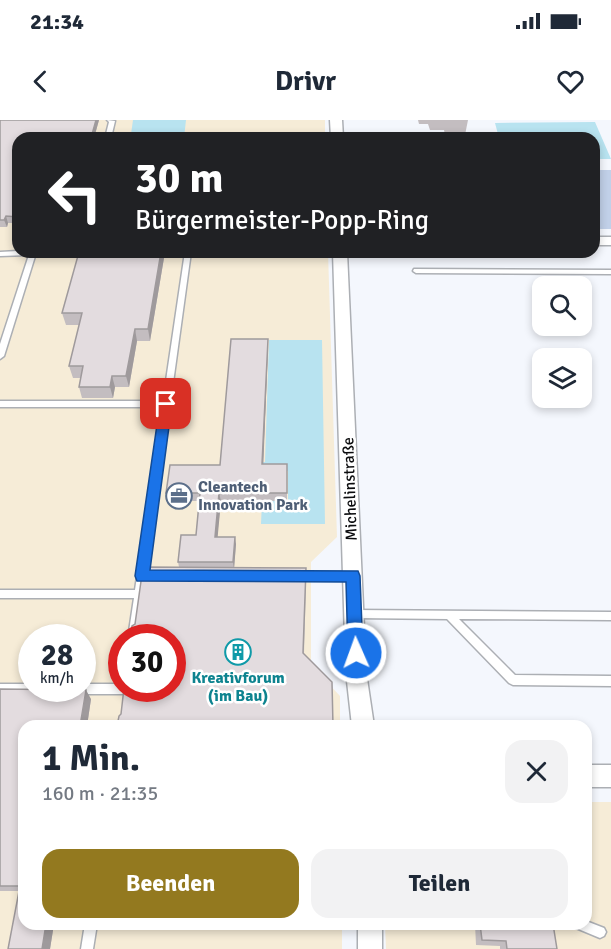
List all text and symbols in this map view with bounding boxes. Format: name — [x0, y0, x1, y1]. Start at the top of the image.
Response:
text: 21:34 — [30, 8, 84, 35]
icon: back — [24, 65, 57, 98]
text: Drivr — [275, 65, 336, 98]
icon: heart — [554, 65, 587, 98]
text: 30 m — [135, 153, 224, 204]
icon: left — [36, 156, 114, 234]
text: Bürgermeister-Popp-Ring — [135, 204, 429, 237]
map controls — [532, 276, 592, 408]
button: search — [532, 276, 592, 336]
button: layers — [532, 348, 592, 408]
pin — [140, 378, 191, 429]
icon: arrive — [149, 387, 182, 420]
street label: Michelinstraße — [338, 437, 362, 541]
place label: Cleantech Innovation Park — [198, 477, 309, 515]
office icon: Cleantech Innovation Park — [164, 481, 194, 511]
position arrow — [324, 621, 388, 685]
speed limit sign: 30 — [108, 624, 186, 702]
text: 28 — [41, 637, 73, 674]
building icon: Kreativforum (im Bau) — [223, 637, 253, 667]
place label: Kreativforum (im Bau) — [191, 668, 285, 706]
text: km/h — [40, 669, 74, 687]
text: 1 Min. — [42, 736, 140, 781]
button: close — [505, 740, 568, 803]
text: 160 m · 21:35 — [42, 781, 158, 806]
button: Beenden — [42, 849, 299, 918]
button: Teilen — [311, 849, 568, 918]

